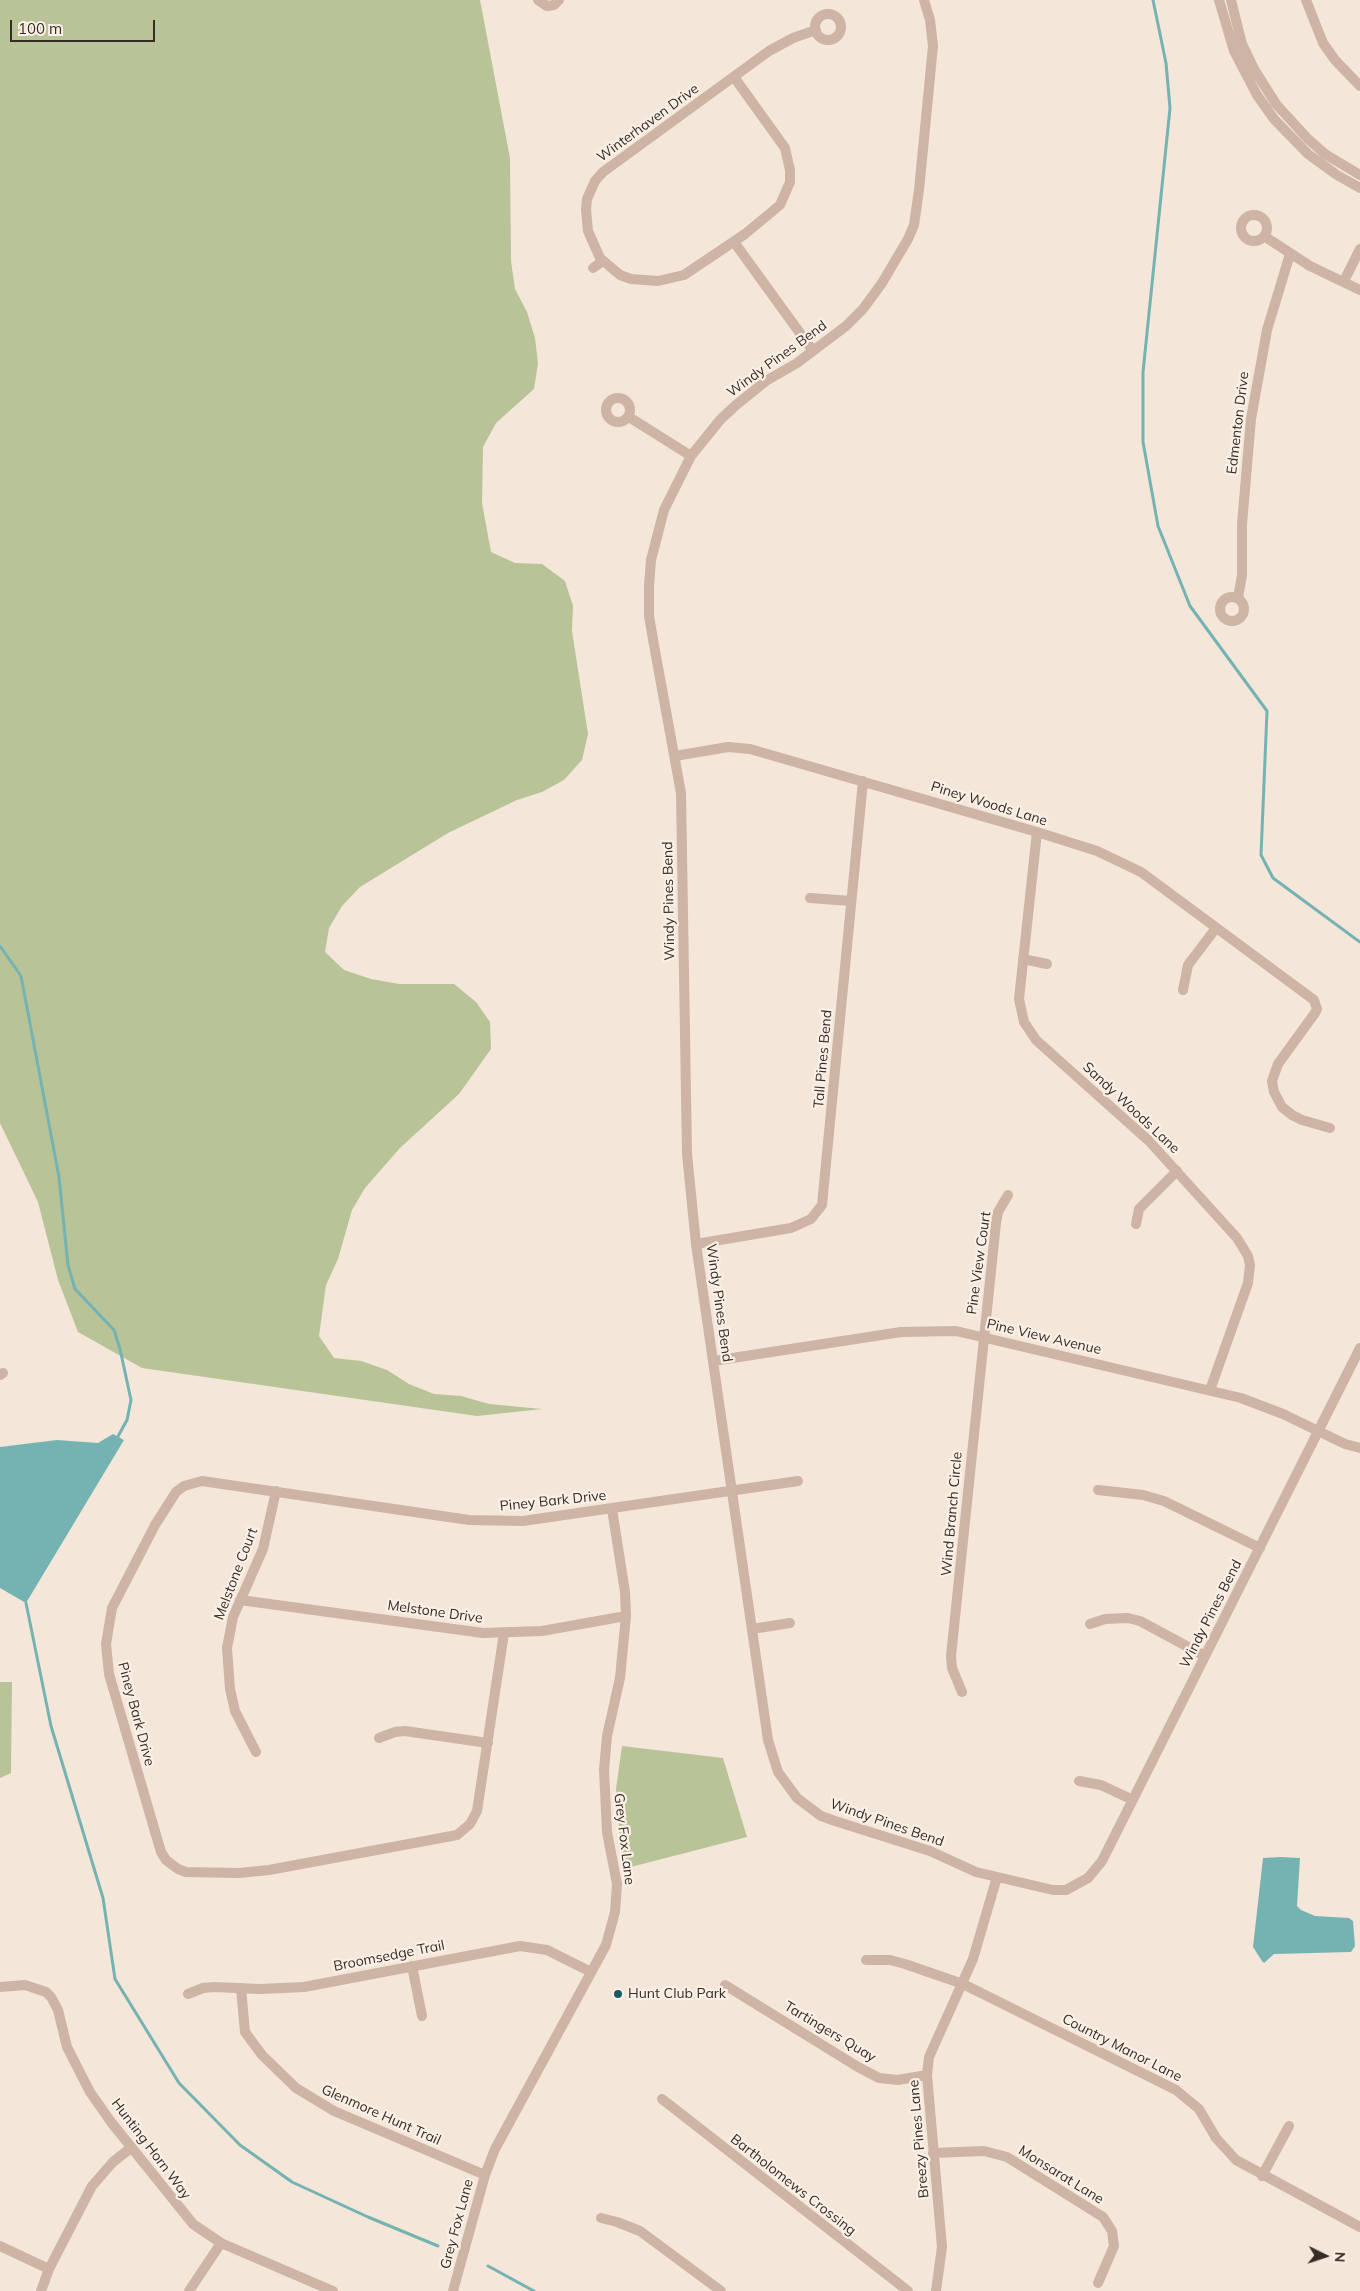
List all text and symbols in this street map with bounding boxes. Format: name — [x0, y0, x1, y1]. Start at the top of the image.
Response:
scale bar — [12, 10, 158, 42]
text: 100 m — [18, 19, 62, 38]
street label: Winterhaven Drive — [594, 80, 702, 166]
street label: Windy Pines Bend — [724, 317, 830, 401]
street label: Edmenton Drive — [1223, 371, 1253, 475]
street label: Piney Woods Lane — [929, 778, 1049, 830]
street label: Windy Pines Bend — [660, 841, 678, 961]
street label: Tall Pines Bend — [810, 1009, 836, 1109]
street label: Sandy Woods Lane — [1079, 1059, 1183, 1157]
street label: Pine View Court — [963, 1210, 995, 1316]
street label: Windy Pines Bend — [702, 1243, 736, 1363]
street label: Pine View Avenue — [985, 1316, 1103, 1358]
street label: Wind Branch Circle — [938, 1451, 966, 1577]
street label: Piney Bark Drive — [499, 1487, 607, 1515]
street label: Melstone Court — [211, 1525, 261, 1623]
street label: Windy Pines Bend — [1176, 1557, 1246, 1671]
street label: Melstone Drive — [386, 1597, 484, 1627]
street label: Piney Bark Drive — [114, 1660, 158, 1768]
street label: Grey Fox Lane — [610, 1792, 638, 1886]
street label: Windy Pines Bend — [828, 1796, 946, 1850]
street label: Broomsedge Trail — [332, 1937, 446, 1975]
place label: Hunt Club Park — [628, 1986, 726, 2002]
marker: Hunt Club Park — [612, 1988, 624, 2000]
street label: Tartingers Quay — [781, 1998, 879, 2066]
street label: Country Manor Lane — [1059, 2011, 1185, 2085]
street label: Breezy Pines Lane — [905, 2079, 933, 2199]
street label: Glenmore Hunt Trail — [319, 2081, 443, 2149]
street label: Hunting Horn Way — [108, 2095, 194, 2203]
street label: Bartholomews Crossing — [727, 2131, 859, 2239]
street label: Monsarat Lane — [1015, 2142, 1107, 2208]
street label: Grey Fox Lane — [437, 2177, 477, 2271]
north arrow — [1300, 2231, 1350, 2281]
text: N — [1331, 2251, 1349, 2263]

